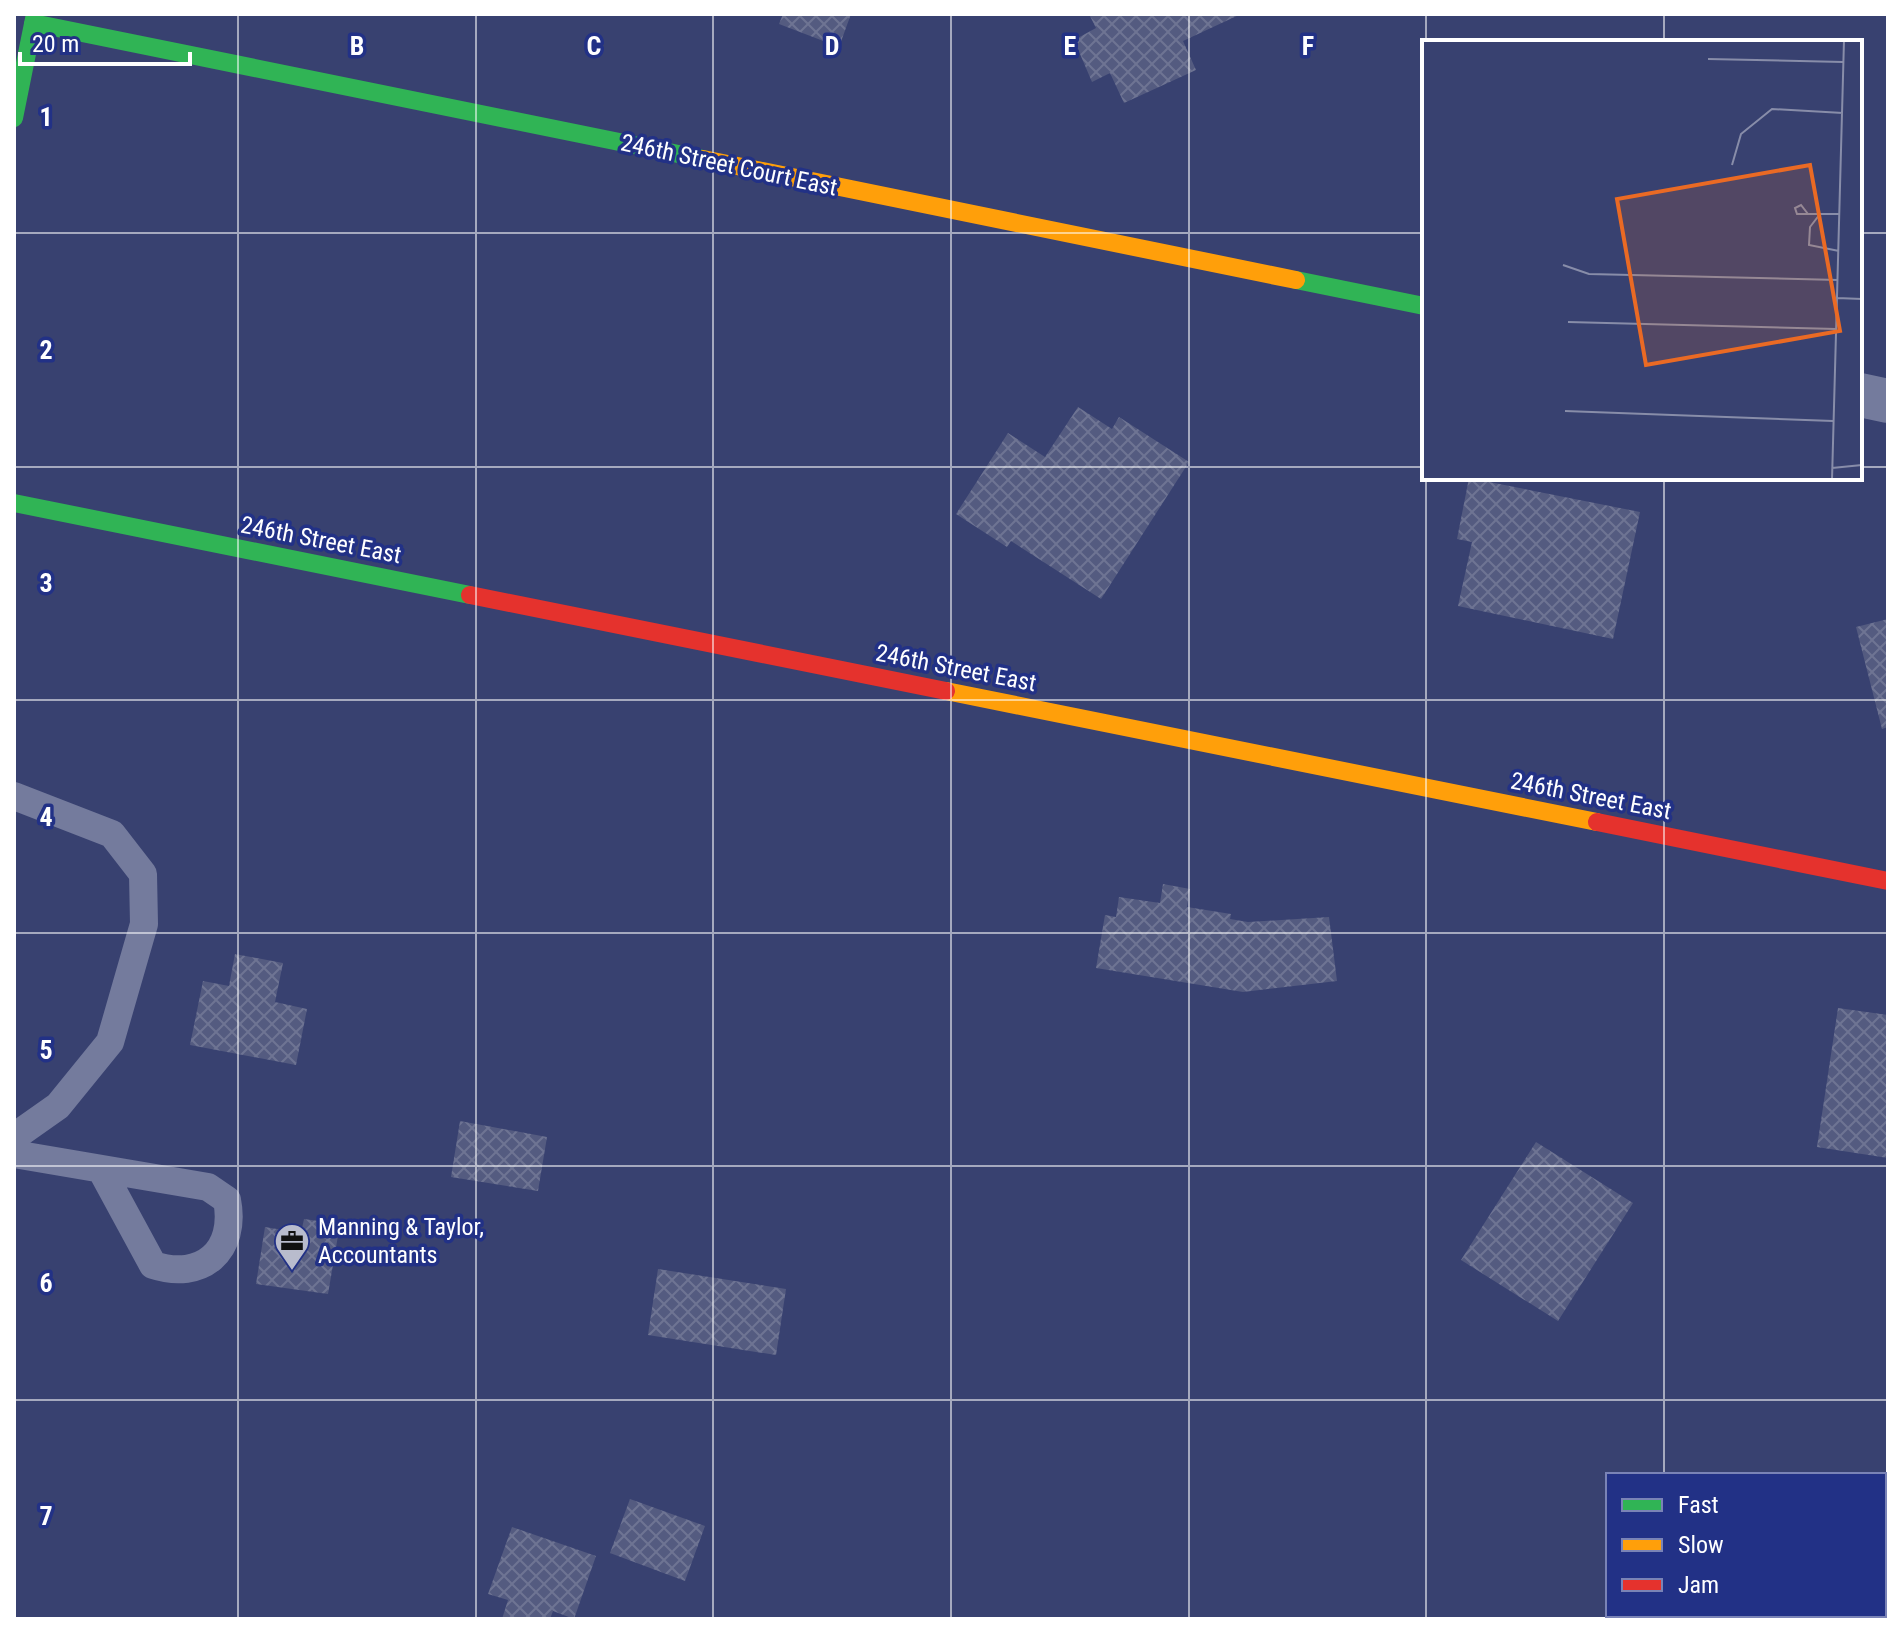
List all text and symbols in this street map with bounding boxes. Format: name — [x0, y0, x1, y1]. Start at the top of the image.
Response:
scale bar — [20, 16, 190, 66]
text: 20 m — [32, 30, 79, 58]
text: B — [350, 31, 364, 61]
text: C — [587, 31, 602, 61]
text: D — [825, 31, 839, 61]
text: E — [1064, 31, 1077, 61]
text: F — [1302, 31, 1314, 61]
inset map — [1422, 40, 1862, 480]
text: 1 — [39, 102, 53, 132]
street label: 246th Street Court East — [618, 128, 840, 202]
text: 2 — [39, 335, 53, 365]
street label: 246th Street East — [238, 511, 404, 569]
text: 3 — [39, 568, 53, 598]
street label: 246th Street East — [873, 639, 1039, 697]
street label: 246th Street East — [1508, 767, 1674, 825]
text: 4 — [39, 802, 53, 832]
text: 5 — [39, 1035, 53, 1065]
place label: Manning & Taylor, Accountants — [318, 1213, 484, 1269]
office icon: Manning & Taylor, Accountants — [273, 1222, 311, 1272]
text: 6 — [39, 1268, 53, 1298]
legend — [1606, 1473, 1886, 1617]
text: Fast — [1678, 1491, 1719, 1519]
text: 7 — [39, 1501, 53, 1531]
text: Slow — [1678, 1531, 1724, 1559]
text: Jam — [1678, 1571, 1719, 1599]

